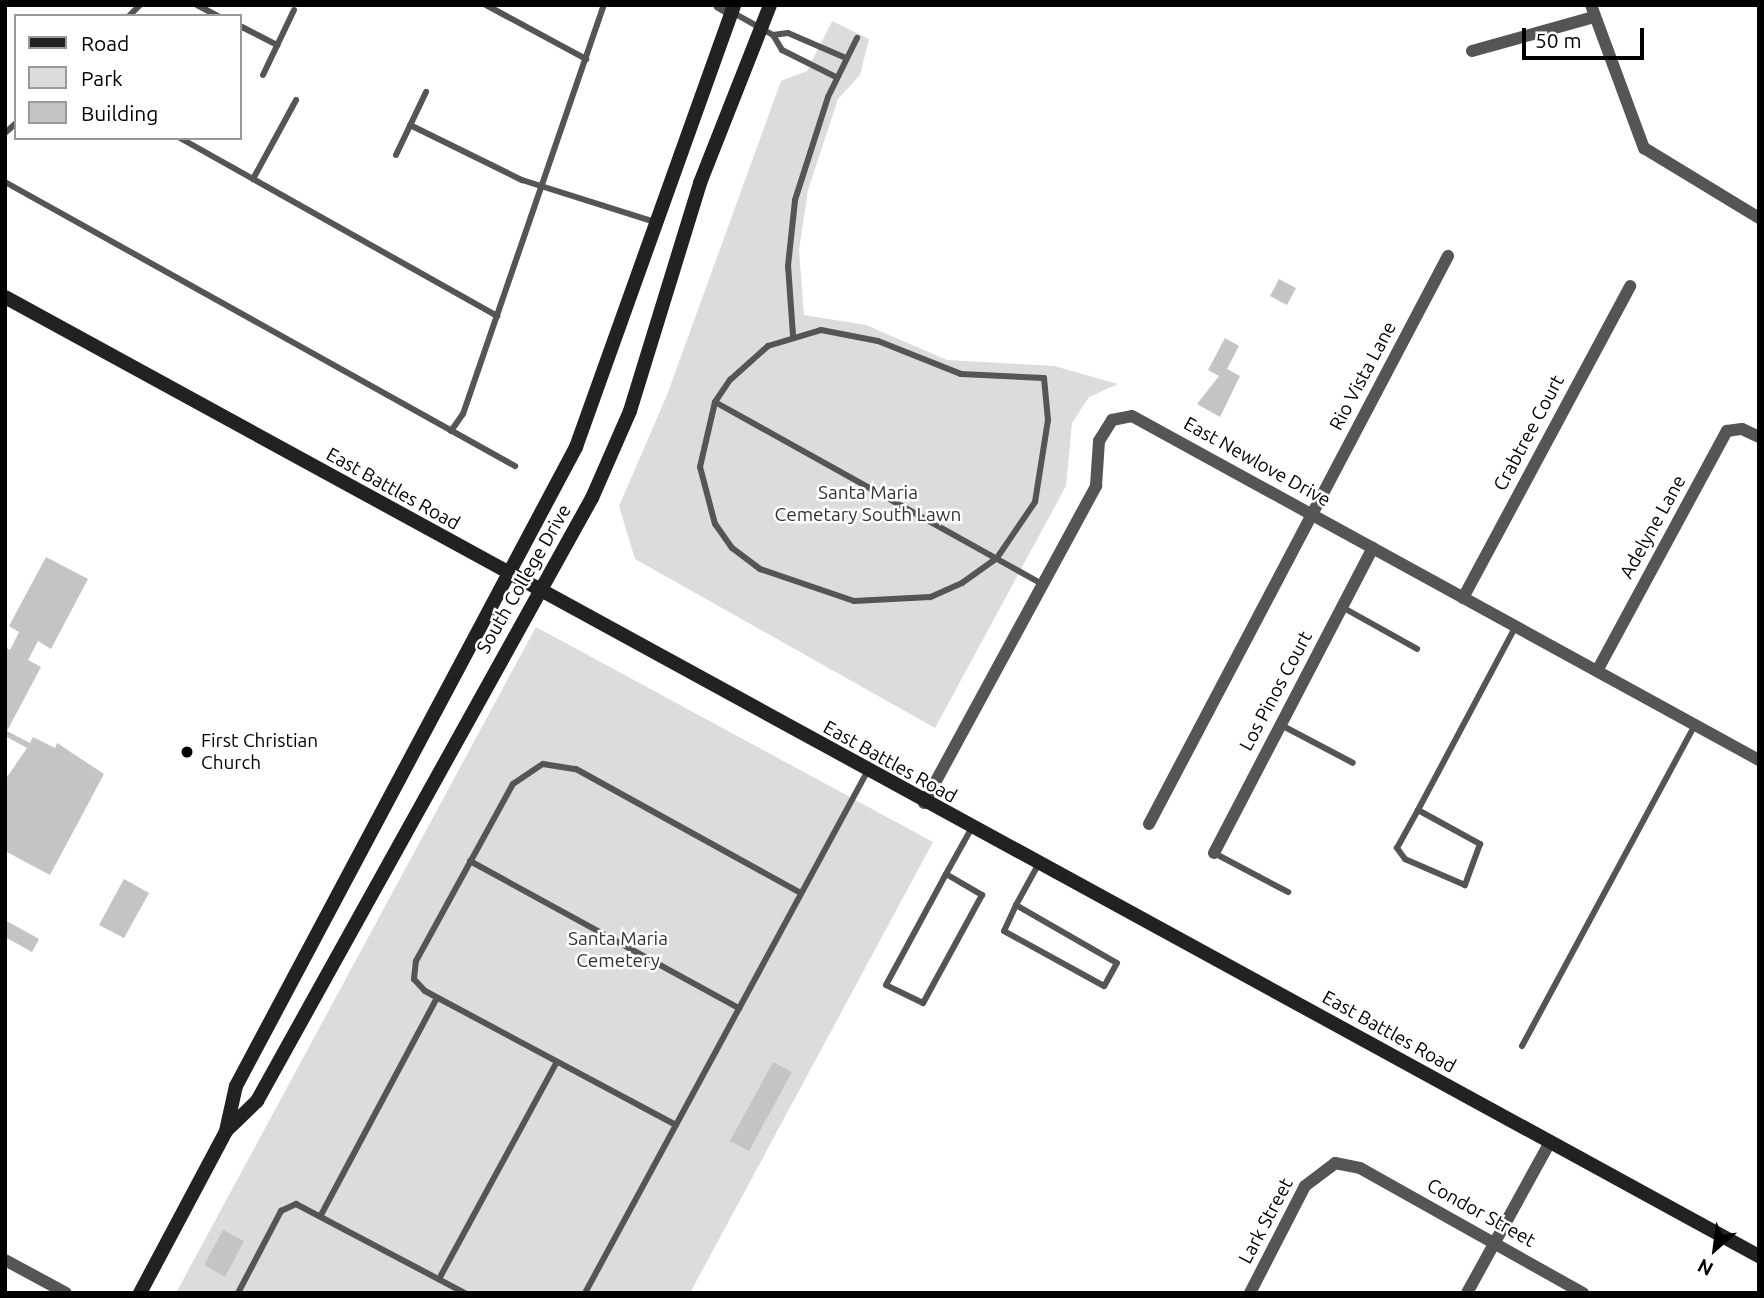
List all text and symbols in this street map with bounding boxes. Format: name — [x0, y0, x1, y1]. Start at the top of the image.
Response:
legend — [14, 14, 242, 140]
scale bar — [1526, 14, 1648, 58]
text: 50 m — [1535, 28, 1582, 52]
text: Road — [81, 31, 129, 55]
text: Park — [81, 66, 123, 90]
text: Building — [81, 101, 158, 125]
street label: Rio Vista Lane — [1325, 318, 1401, 434]
street label: Crabtree Court — [1489, 371, 1569, 495]
street label: East Newlove Drive — [1180, 412, 1334, 512]
street label: East Battles Road — [322, 443, 464, 535]
street label: Adelyne Lane — [1615, 471, 1691, 583]
park label: Santa Maria Cemetary South Lawn — [775, 482, 961, 526]
street label: South College Drive — [472, 500, 576, 658]
street label: Los Pinos Court — [1235, 627, 1317, 755]
street label: East Battles Road — [819, 716, 961, 808]
place label: First Christian Church — [201, 730, 318, 774]
marker: First Christian Church — [179, 744, 195, 760]
park label: Santa Maria Cemetery — [568, 928, 668, 972]
street label: East Battles Road — [1318, 986, 1460, 1078]
street label: Lark Street — [1234, 1174, 1298, 1268]
street label: Condor Street — [1423, 1174, 1539, 1252]
north arrow — [1680, 1214, 1750, 1284]
text: N — [1694, 1254, 1717, 1281]

